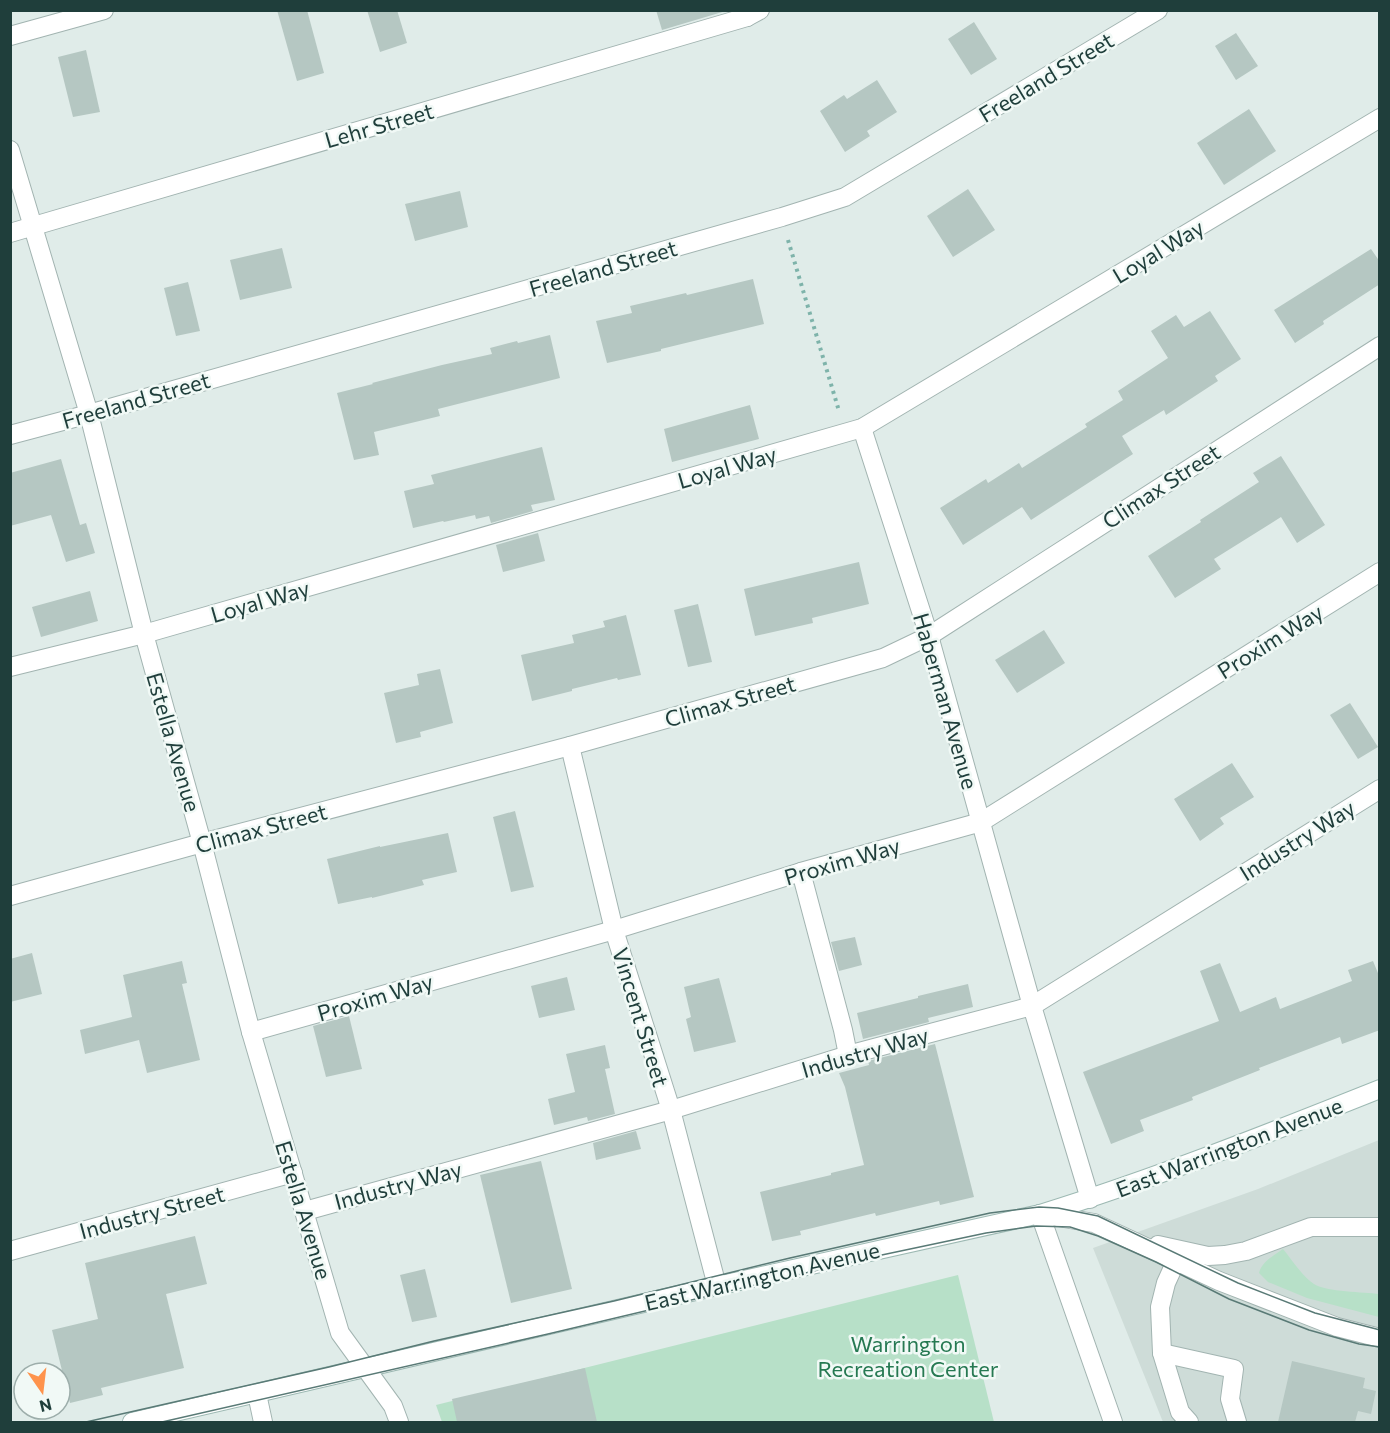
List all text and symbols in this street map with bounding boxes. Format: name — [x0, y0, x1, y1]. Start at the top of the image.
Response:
street label: Freeland Street — [974, 26, 1118, 128]
street label: Lehr Street — [321, 97, 437, 153]
street label: Loyal Way — [1107, 213, 1209, 289]
street label: Freeland Street — [526, 234, 680, 302]
street label: Freeland Street — [59, 366, 213, 434]
street label: Climax Street — [1097, 438, 1225, 534]
street label: Loyal Way — [674, 440, 780, 494]
street label: Loyal Way — [207, 574, 313, 628]
street label: Proxim Way — [1212, 598, 1328, 684]
street label: Haberman Avenue — [908, 610, 984, 792]
street label: Estella Avenue — [141, 669, 207, 815]
street label: Climax Street — [661, 669, 799, 733]
street label: Industry Way — [1234, 794, 1360, 886]
street label: Climax Street — [192, 797, 330, 859]
street label: Proxim Way — [781, 832, 903, 890]
street label: Vincent Street — [607, 944, 675, 1090]
street label: Proxim Way — [314, 968, 436, 1026]
street label: Industry Way — [798, 1021, 932, 1083]
street label: East Warrington Avenue — [1112, 1091, 1346, 1203]
street label: Estella Avenue — [270, 1137, 338, 1283]
street label: Industry Way — [331, 1155, 465, 1215]
street label: Industry Street — [76, 1180, 228, 1244]
street label: East Warrington Avenue — [642, 1236, 882, 1316]
park label: Warrington Recreation Center — [817, 1330, 999, 1382]
north arrow — [12, 1361, 72, 1421]
text: N — [38, 1395, 54, 1417]

